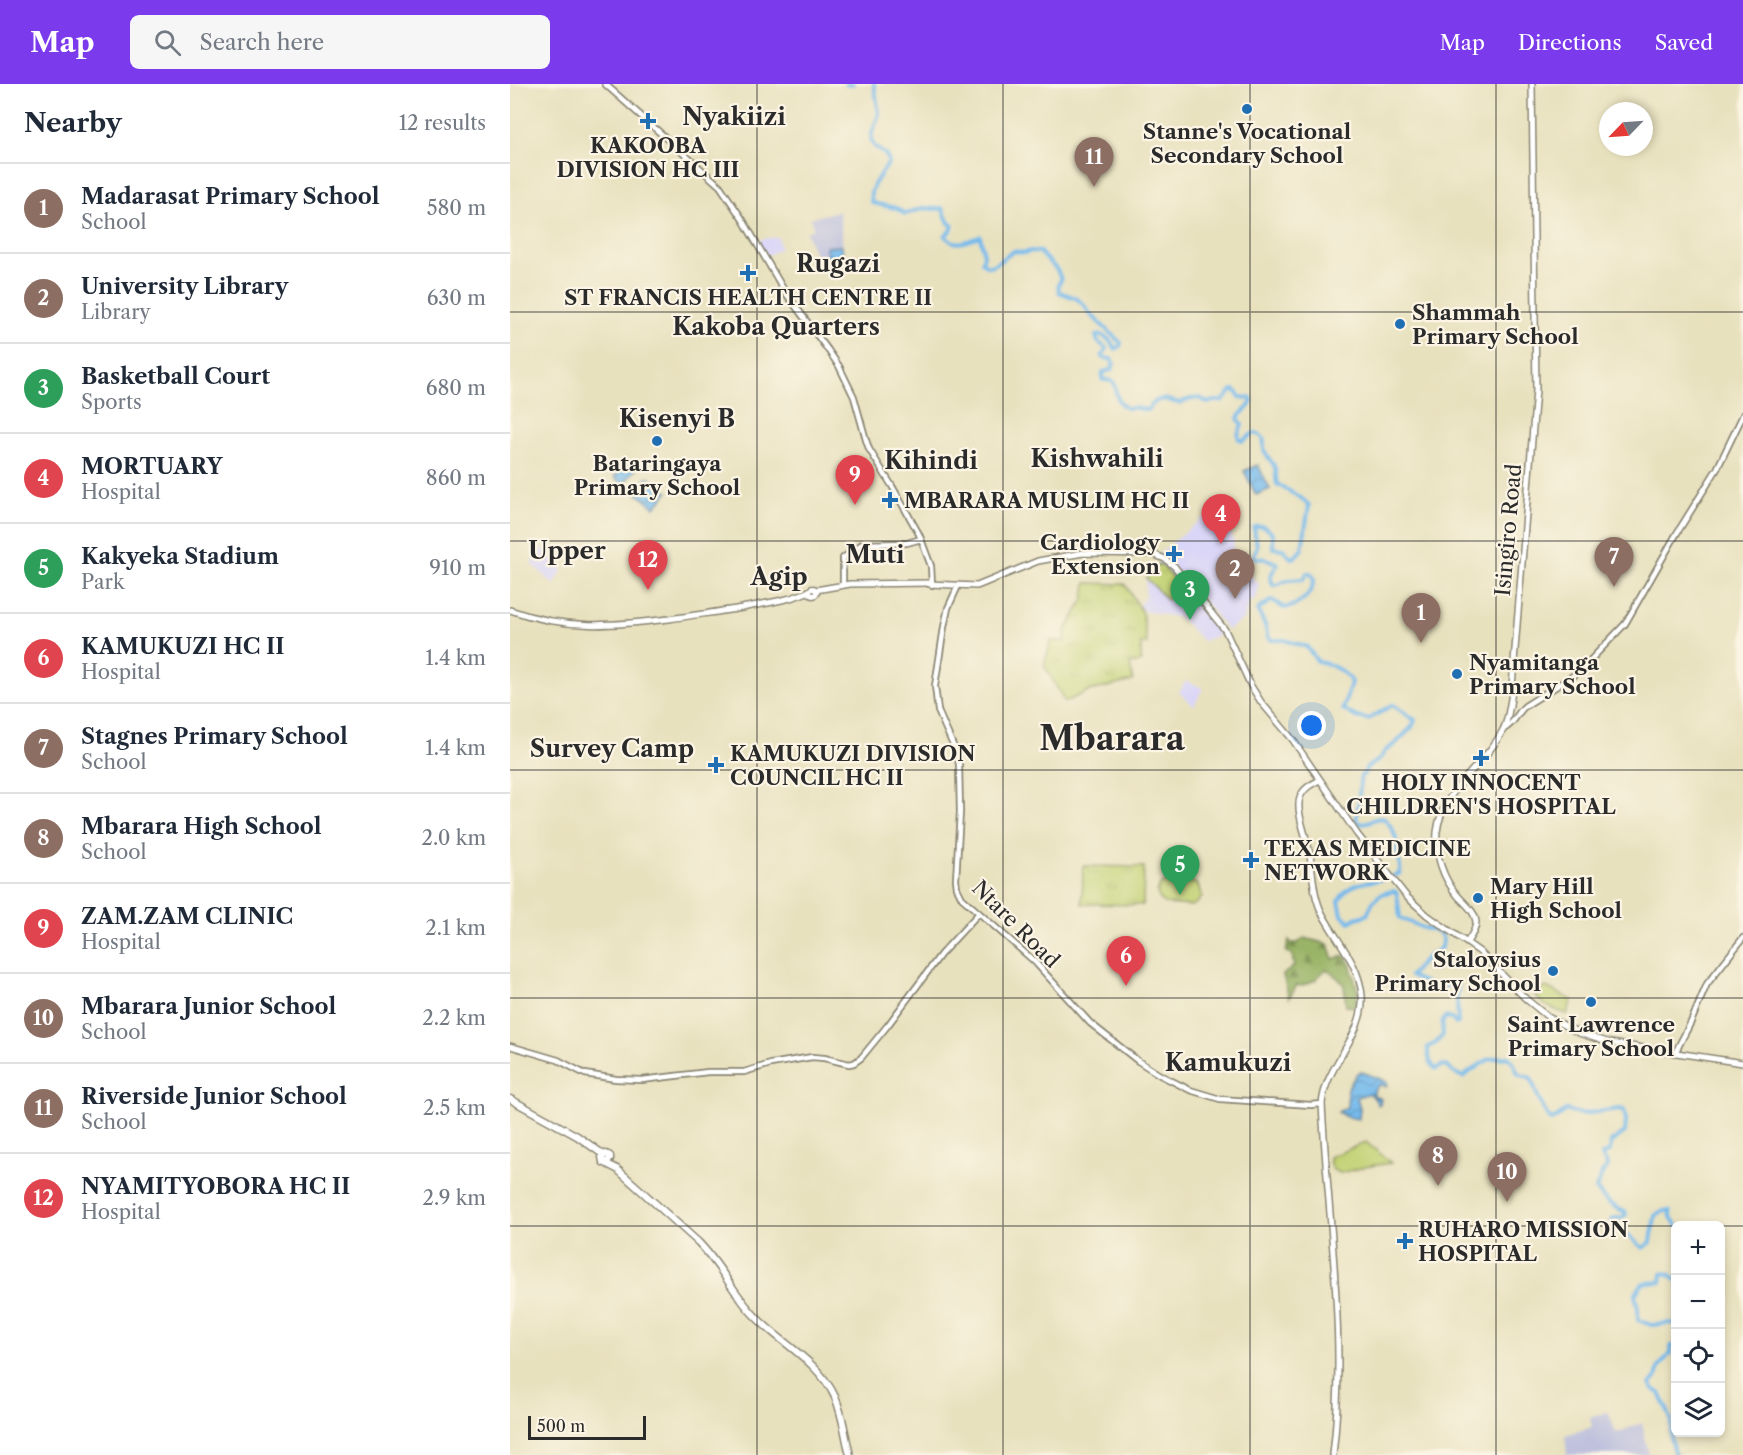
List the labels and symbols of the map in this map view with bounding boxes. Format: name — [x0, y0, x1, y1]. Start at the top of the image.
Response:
district label: Nyakiizi — [682, 102, 786, 131]
marker: Stanne's Vocational Secondary School — [1240, 102, 1254, 116]
north arrow — [1599, 102, 1653, 156]
marker: KAKOOBA DIVISION HC III — [639, 112, 657, 130]
place label: Stanne's Vocational Secondary School — [1143, 119, 1351, 168]
place label: KAKOOBA DIVISION HC III — [557, 133, 739, 182]
pin: 11 — [1074, 138, 1114, 187]
district label: Rugazi — [796, 249, 881, 278]
marker: ST FRANCIS HEALTH CENTRE II — [739, 264, 757, 282]
place label: ST FRANCIS HEALTH CENTRE II — [564, 285, 932, 310]
place label: Shammah Primary School — [1412, 300, 1579, 349]
district label: Kakoba Quarters — [672, 312, 880, 341]
marker: Shammah Primary School — [1393, 317, 1407, 331]
district label: Kisenyi B — [619, 404, 735, 433]
marker: Bataringaya Primary School — [650, 434, 664, 448]
district label: Kishwahili — [1031, 444, 1164, 473]
district label: Kihindi — [884, 446, 978, 475]
place label: Bataringaya Primary School — [574, 451, 740, 500]
pin: 9 — [836, 456, 874, 505]
street label: Isingiro Road — [1490, 463, 1526, 597]
place label: MBARARA MUSLIM HC II — [904, 488, 1189, 513]
marker: MBARARA MUSLIM HC II — [881, 491, 899, 509]
pin: 4 — [1202, 494, 1240, 544]
place label: Cardiology Extension — [1040, 530, 1161, 579]
district label: Upper — [528, 536, 606, 565]
pin: 7 — [1594, 538, 1634, 587]
pin: 12 — [628, 540, 668, 590]
district label: Muti — [845, 540, 905, 569]
marker: Cardiology Extension — [1165, 545, 1183, 563]
pin: 2 — [1216, 550, 1254, 599]
district label: Agip — [749, 562, 808, 591]
pin: 3 — [1170, 570, 1210, 620]
pin: 1 — [1402, 594, 1440, 643]
place label: Nyamitanga Primary School — [1469, 650, 1636, 699]
marker: Nyamitanga Primary School — [1450, 667, 1464, 681]
your location — [1297, 711, 1326, 740]
district label: Mbarara — [1039, 718, 1186, 759]
district label: Survey Camp — [530, 734, 694, 763]
place label: KAMUKUZI DIVISION COUNCIL HC II — [730, 741, 975, 790]
marker: HOLY INNOCENT CHILDREN'S HOSPITAL — [1472, 749, 1490, 767]
marker: KAMUKUZI DIVISION COUNCIL HC II — [707, 756, 725, 774]
place label: HOLY INNOCENT CHILDREN'S HOSPITAL — [1346, 770, 1616, 819]
place label: TEXAS MEDICINE NETWORK — [1264, 836, 1471, 885]
pin: 5 — [1160, 846, 1200, 895]
marker: TEXAS MEDICINE NETWORK — [1242, 851, 1260, 869]
place label: Mary Hill High School — [1490, 874, 1622, 923]
street label: Ntare Road — [967, 875, 1065, 973]
marker: Mary Hill High School — [1471, 891, 1485, 905]
pin: 6 — [1106, 936, 1146, 986]
place label: Staloysius Primary School — [1374, 947, 1541, 996]
marker: Staloysius Primary School — [1546, 964, 1560, 978]
marker: Saint Lawrence Primary School — [1584, 995, 1598, 1009]
place label: Saint Lawrence Primary School — [1507, 1012, 1675, 1061]
district label: Kamukuzi — [1165, 1048, 1292, 1077]
pin: 8 — [1418, 1136, 1458, 1186]
pin: 10 — [1488, 1152, 1526, 1202]
place label: RUHARO MISSION HOSPITAL — [1418, 1217, 1628, 1266]
marker: RUHARO MISSION HOSPITAL — [1396, 1232, 1414, 1250]
scale bar — [528, 1413, 646, 1440]

